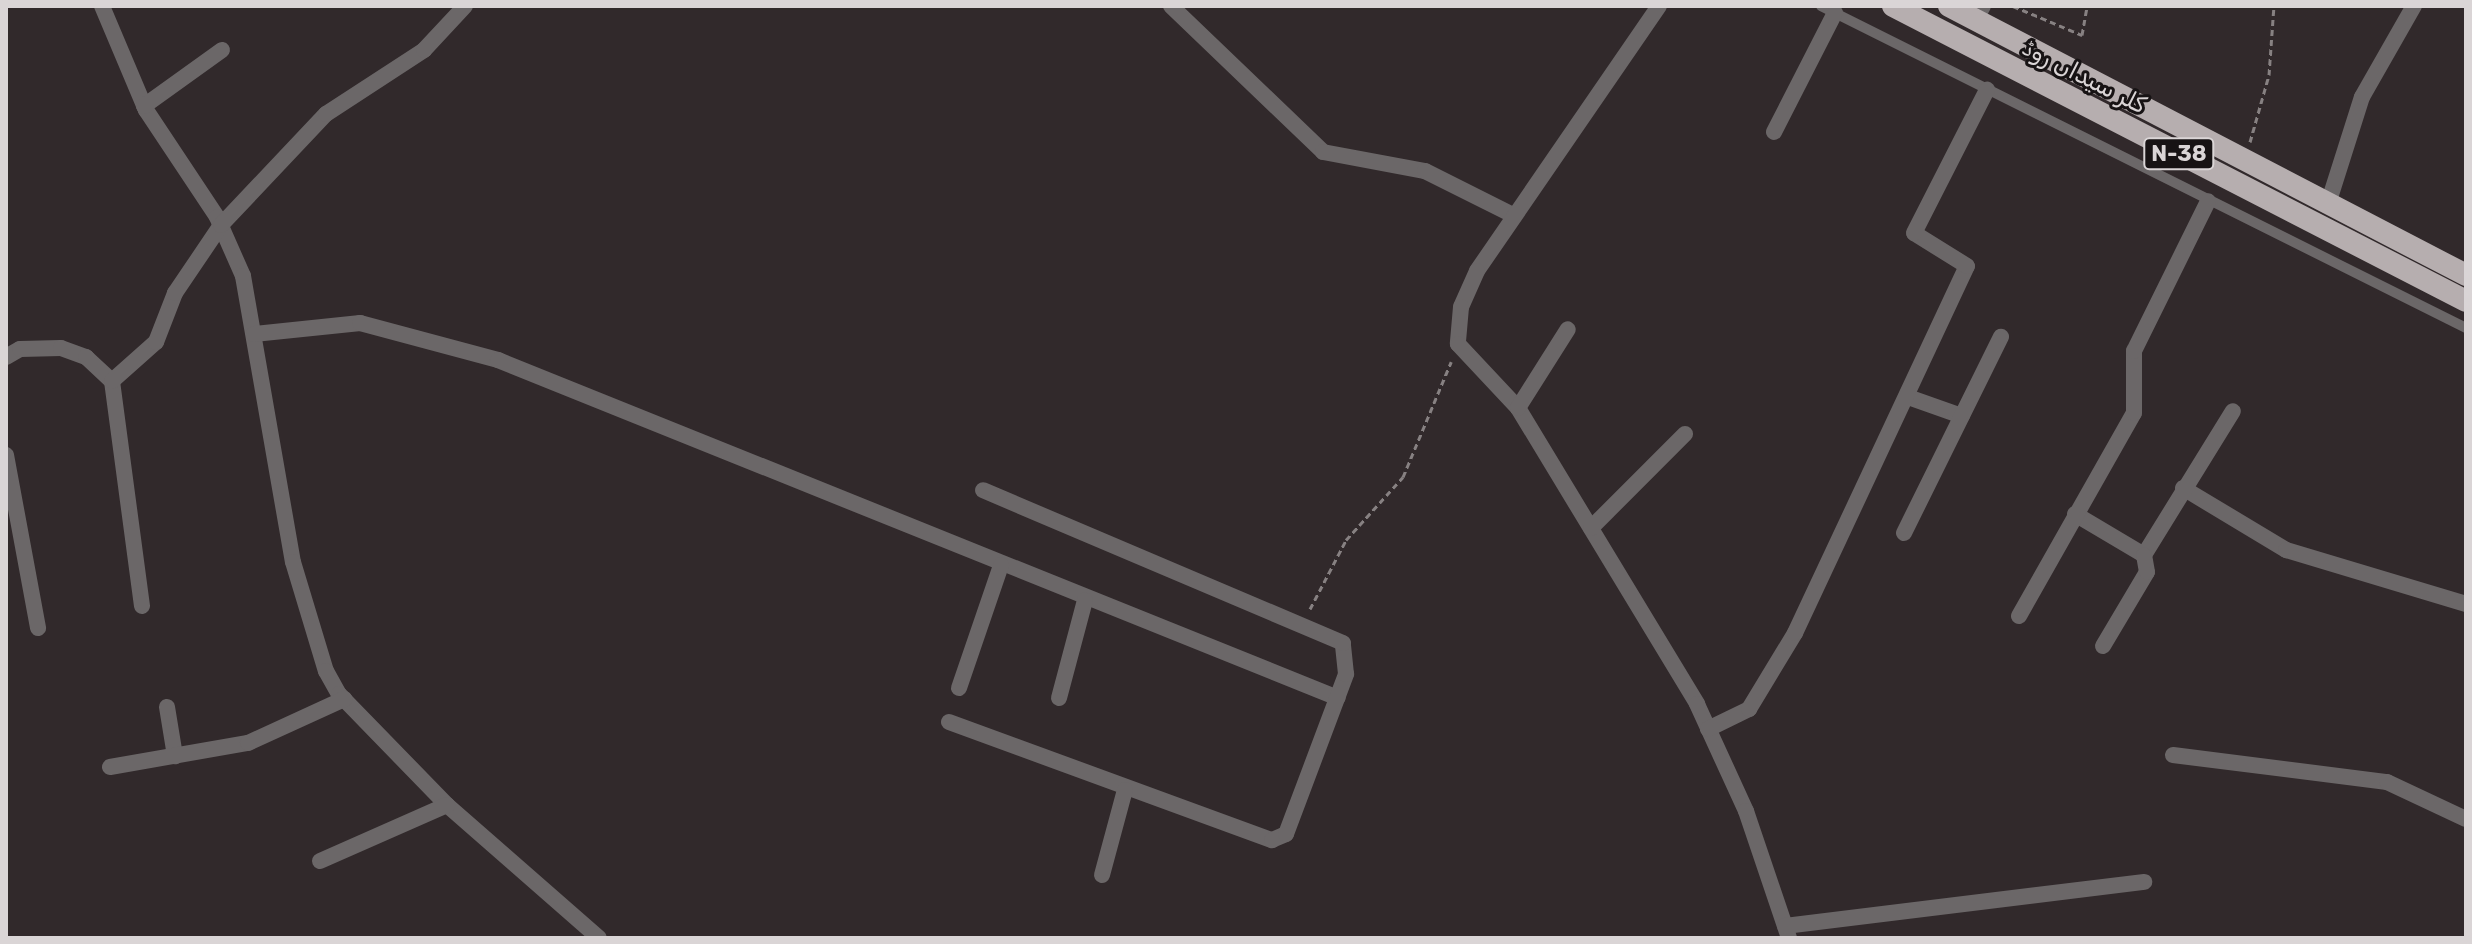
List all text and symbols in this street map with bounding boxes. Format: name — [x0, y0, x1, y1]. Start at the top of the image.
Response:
street label: کلر سیداں روڈ — [2018, 34, 2150, 120]
road number: N-38 — [2143, 136, 2215, 172]

